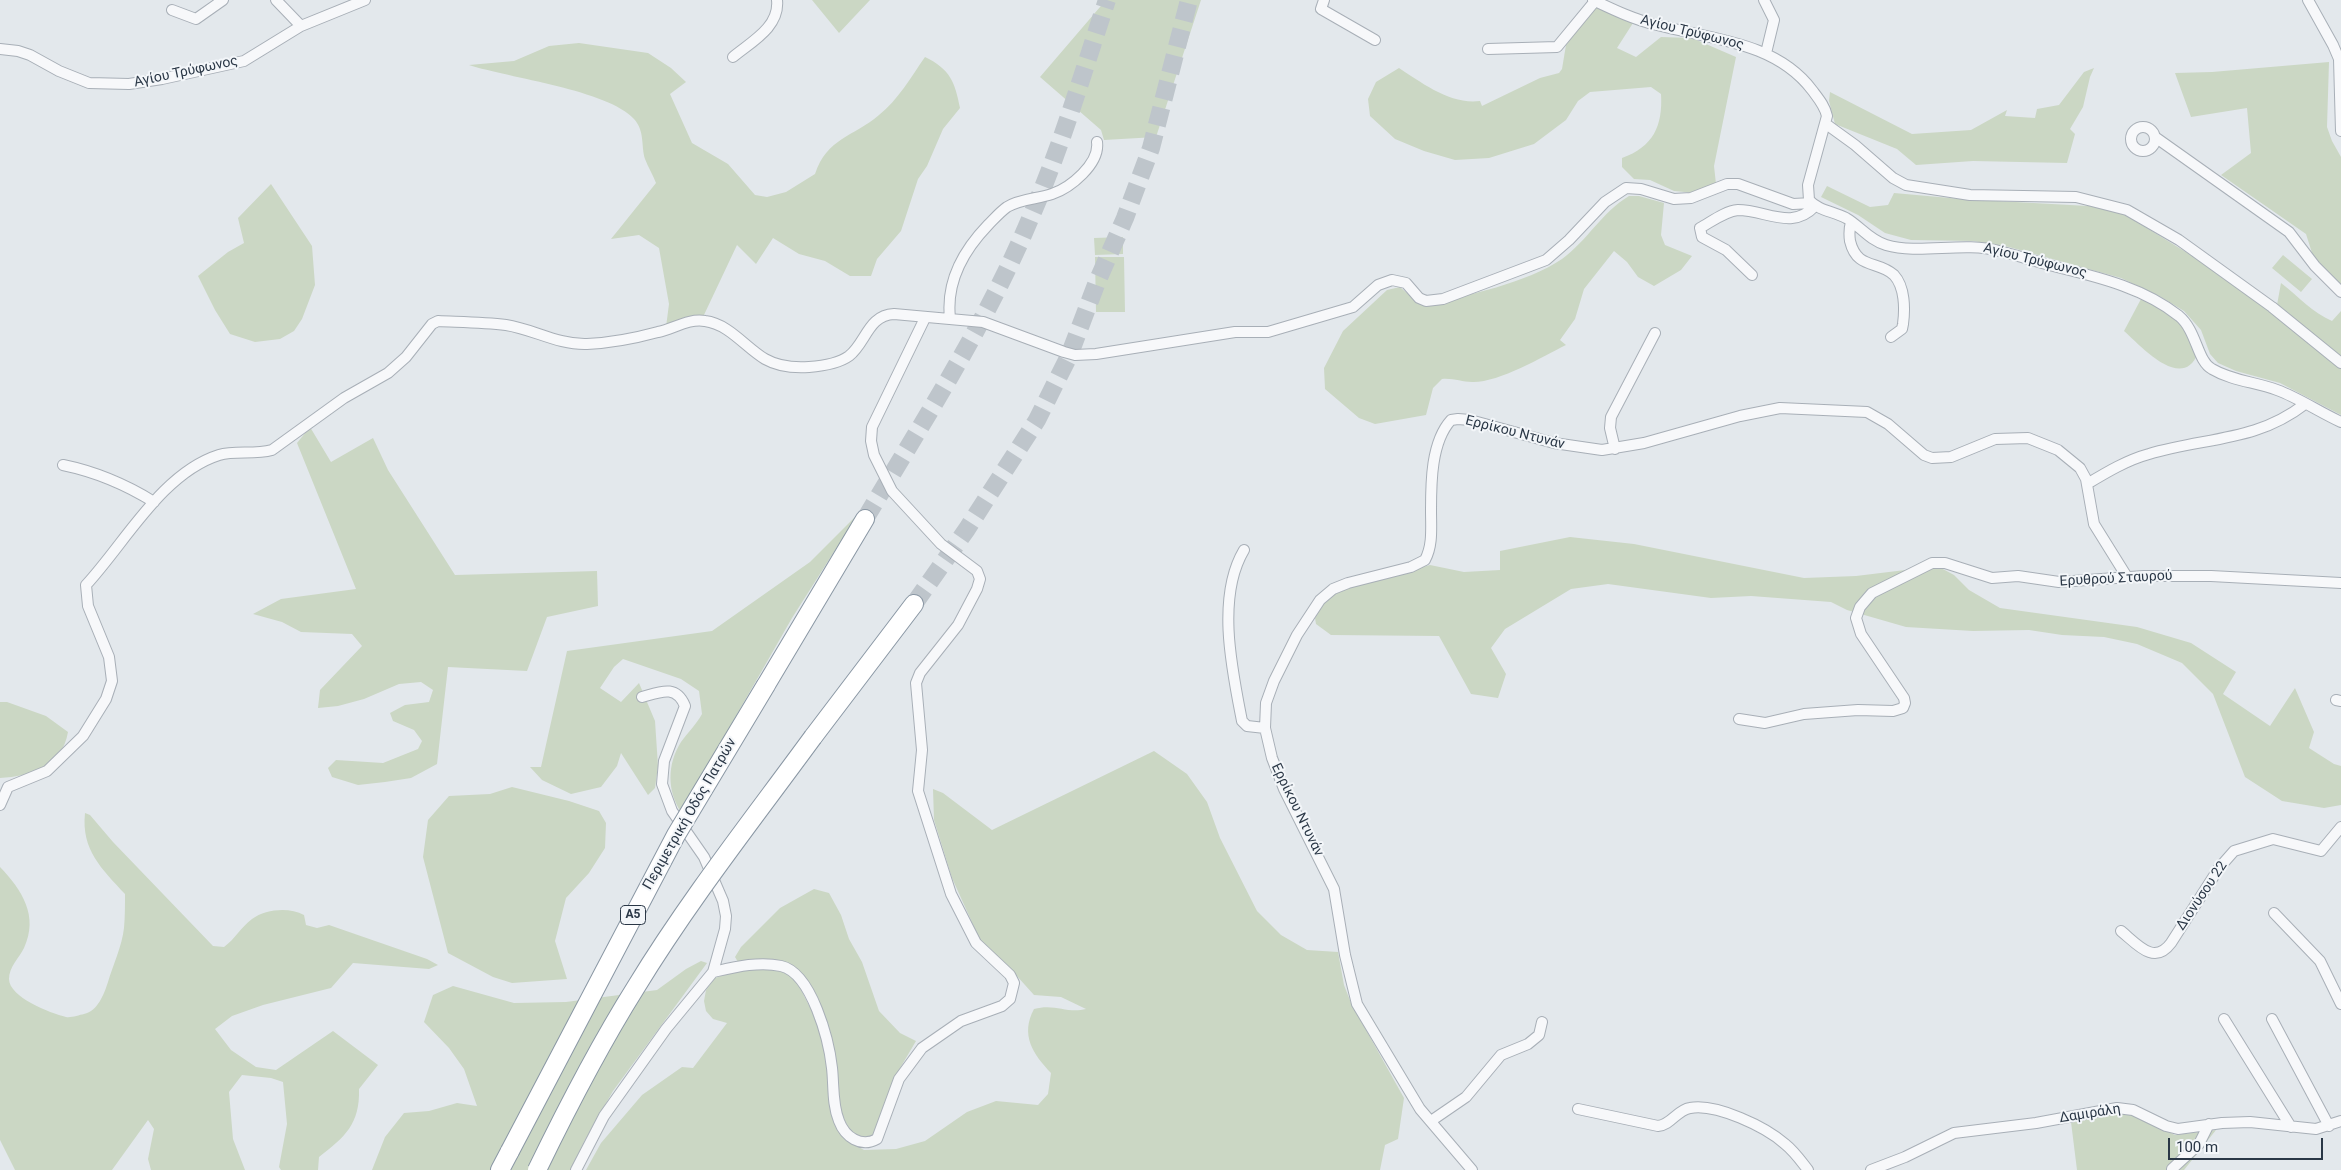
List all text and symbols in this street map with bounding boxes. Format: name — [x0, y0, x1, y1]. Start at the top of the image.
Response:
street label: Αγίου Τρύφωνος — [1639, 12, 1745, 54]
street label: Αγίου Τρύφωνος — [132, 53, 240, 91]
street label: Αγίου Τρύφωνος — [1982, 240, 2088, 282]
street label: Ερρίκου Ντυνάν — [1464, 413, 1566, 453]
street label: Ερυθρού Σταυρού — [2059, 568, 2173, 590]
street label: Περιμετρική Οδός Πατρών — [640, 735, 740, 893]
street label: Ερρίκου Ντυνάν — [1267, 761, 1327, 859]
street label: Διονύσου 22 — [2173, 858, 2231, 934]
road number: Α5 — [620, 906, 646, 924]
street label: Δαμιράλη — [2058, 1101, 2122, 1127]
scale bar — [2171, 1128, 2326, 1160]
text: 100 m — [2176, 1138, 2218, 1156]

